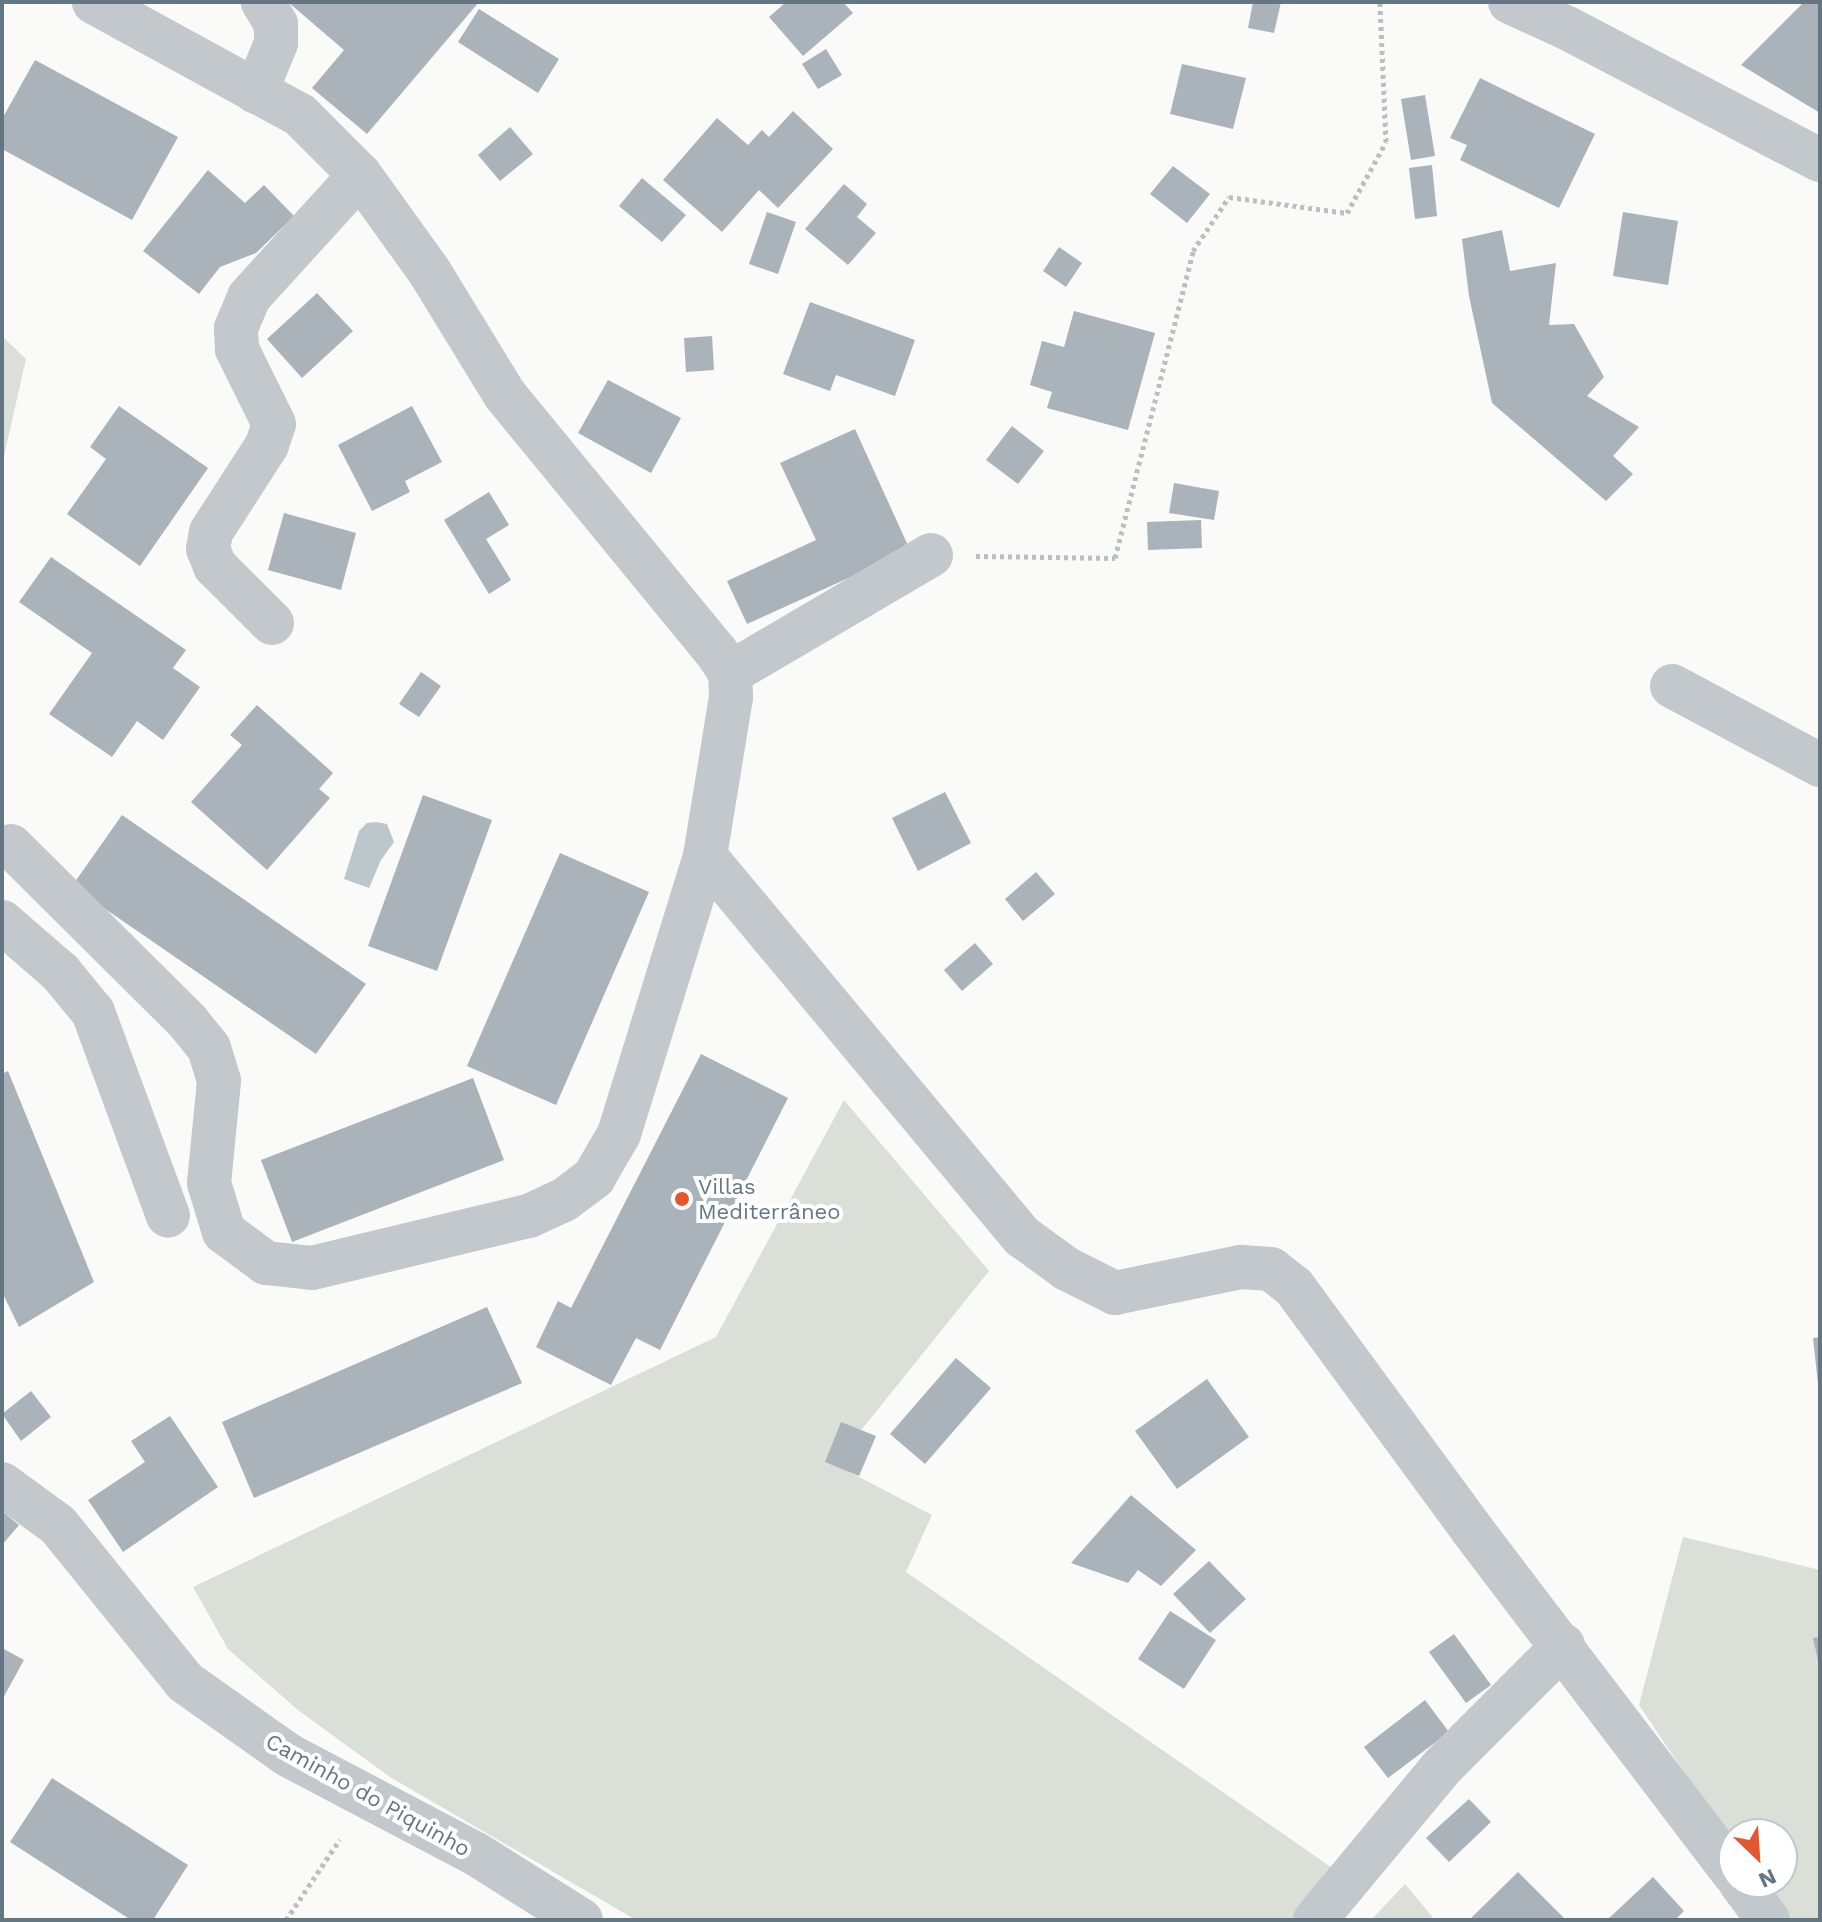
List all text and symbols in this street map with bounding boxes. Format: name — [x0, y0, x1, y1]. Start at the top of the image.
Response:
place label: Villas Mediterrâneo — [698, 1173, 840, 1224]
marker: Villas Mediterrâneo — [673, 1190, 691, 1208]
street label: Caminho do Piquinho — [261, 1728, 475, 1862]
north arrow — [1718, 1818, 1798, 1898]
text: N — [1755, 1864, 1780, 1893]

